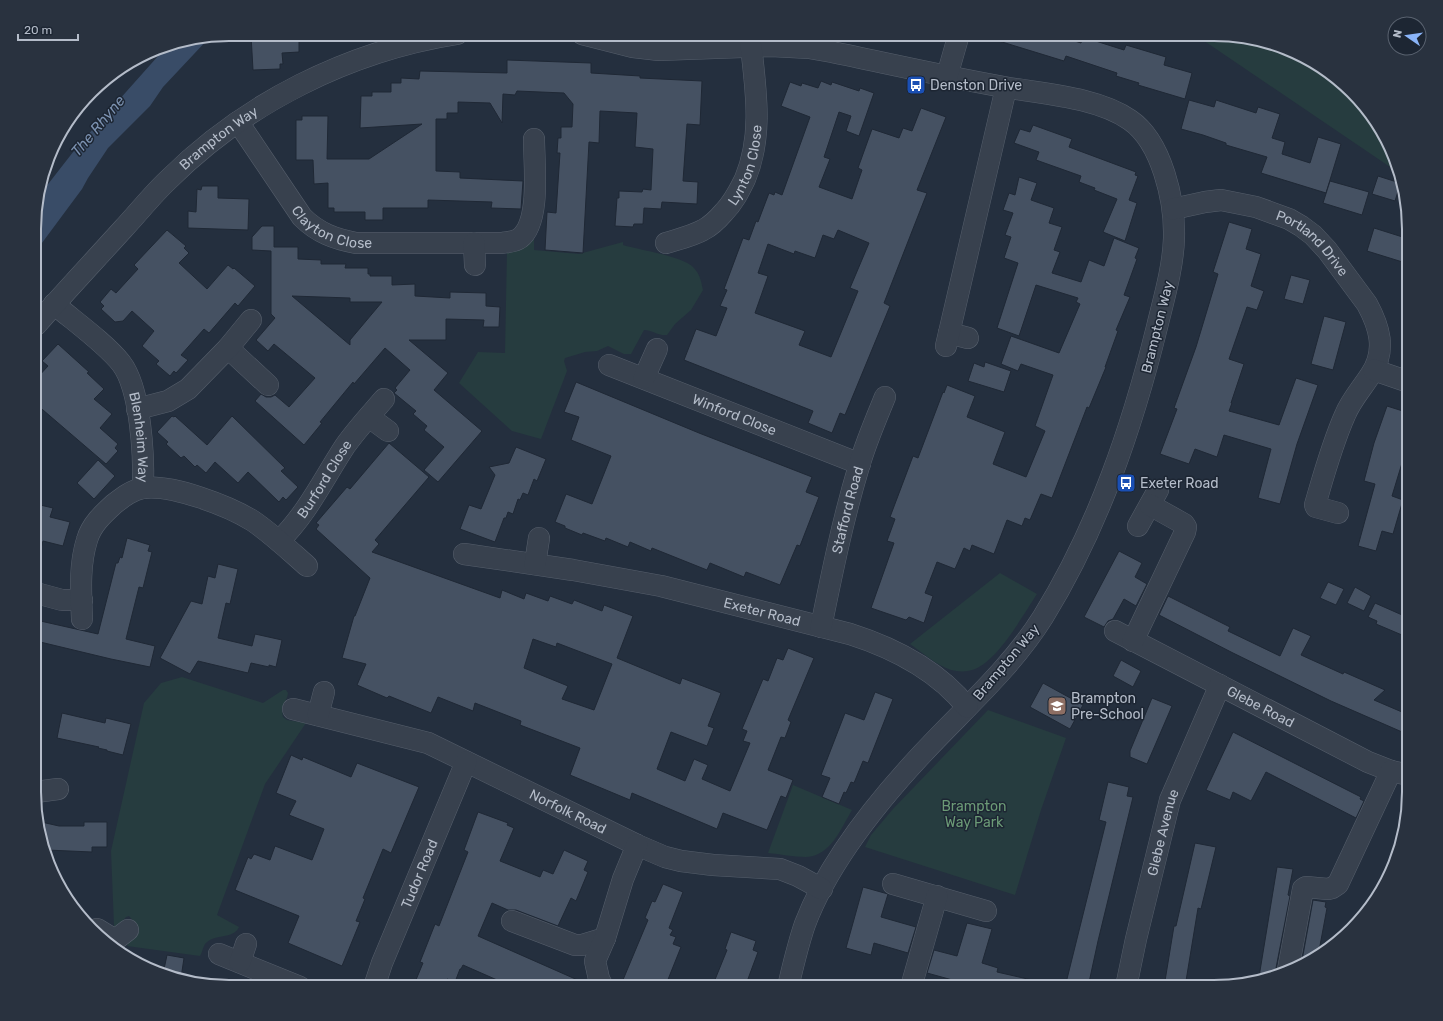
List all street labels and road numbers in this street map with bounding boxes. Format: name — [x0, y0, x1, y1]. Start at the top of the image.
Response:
street label: Brampton Way — [176, 103, 261, 174]
street label: Lynton Close — [725, 124, 765, 209]
street label: Clayton Close — [288, 202, 372, 252]
street label: Portland Drive — [1274, 207, 1352, 280]
street label: Brampton Way — [1138, 279, 1177, 375]
street label: Blenheim Way — [125, 390, 151, 483]
street label: Winford Close — [690, 391, 779, 439]
street label: Burford Close — [294, 437, 356, 522]
street label: Stafford Road — [829, 464, 867, 555]
street label: Exeter Road — [722, 594, 802, 630]
street label: Brampton Way — [970, 620, 1043, 704]
street label: Glebe Road — [1224, 682, 1297, 731]
street label: Norfolk Road — [526, 786, 609, 838]
street label: Glebe Avenue — [1144, 786, 1183, 878]
street label: Tudor Road — [398, 837, 442, 911]

